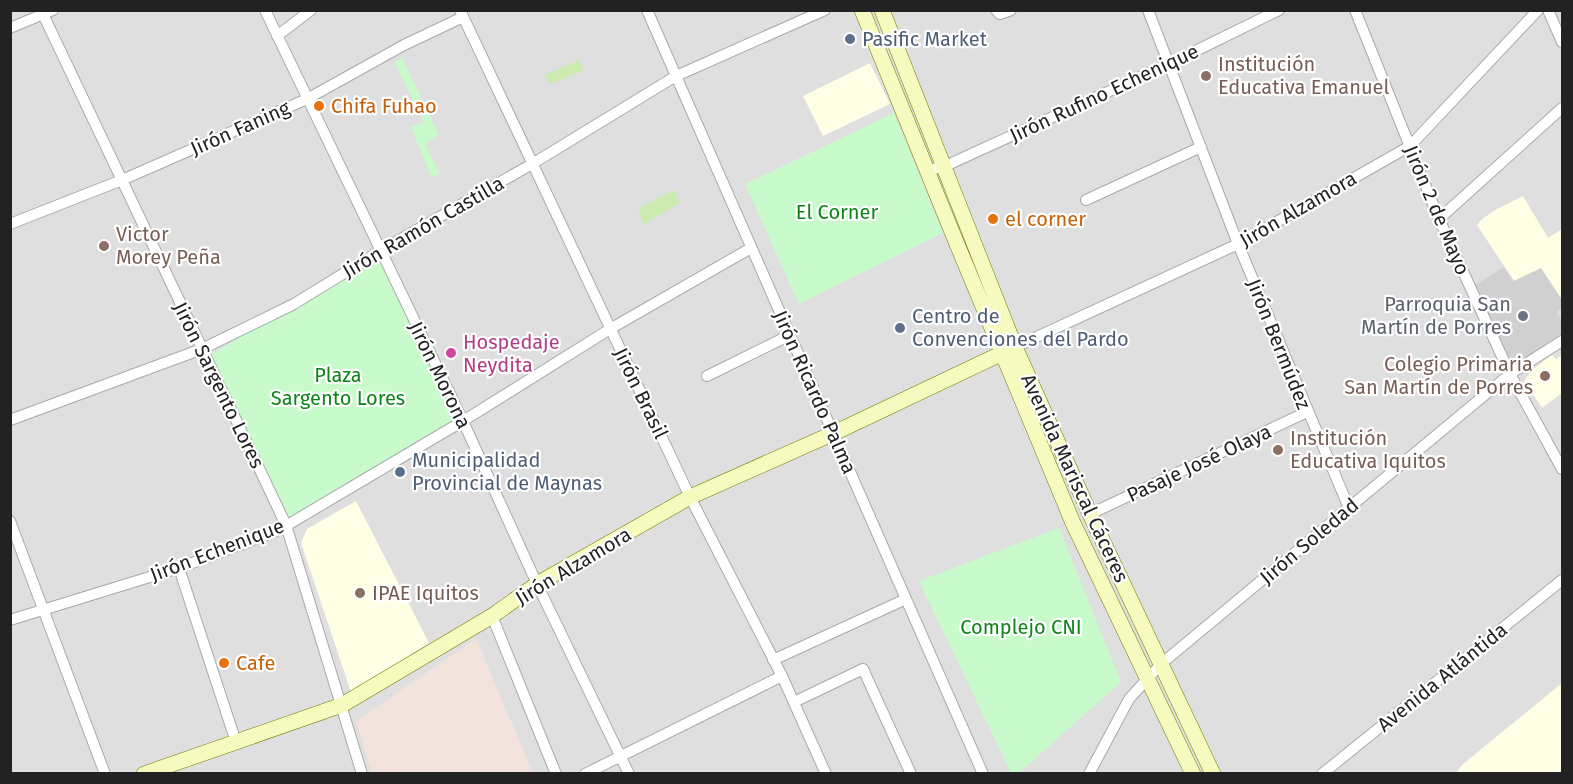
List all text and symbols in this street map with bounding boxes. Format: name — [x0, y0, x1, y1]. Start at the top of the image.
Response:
place label: Pasific Market — [862, 27, 988, 51]
marker: Pasific Market — [843, 32, 857, 46]
street label: Jirón Rufino Echenique — [1006, 39, 1202, 147]
place label: Institución Educativa Emanuel — [1218, 52, 1389, 99]
marker: Institución Educativa Emanuel — [1199, 69, 1213, 83]
place label: Chifa Fuhao — [331, 94, 437, 118]
street label: Jirón Faning — [186, 95, 294, 161]
marker: Chifa Fuhao — [312, 99, 326, 113]
street label: Jirón 2 de Mayo — [1399, 142, 1475, 278]
street label: Jirón Alzamora — [1235, 166, 1361, 252]
street label: Jirón Ramón Castilla — [338, 171, 508, 283]
park label: El Corner — [796, 200, 878, 224]
place label: el corner — [1005, 207, 1086, 231]
marker: el corner — [986, 212, 1000, 226]
place label: Victor Morey Peña — [116, 222, 221, 269]
marker: Victor Morey Peña — [97, 239, 111, 253]
street label: Jirón Bermúdez — [1242, 275, 1316, 413]
place label: Parroquia San Martín de Porres — [1361, 292, 1511, 339]
street label: Jirón Sargento Lores — [168, 298, 270, 472]
place label: Centro de Convenciones del Pardo — [912, 304, 1129, 351]
street label: Jirón Ricardo Palma — [768, 306, 862, 478]
marker: Parroquia San Martín de Porres — [1516, 309, 1530, 323]
street label: Jirón Morona — [404, 318, 476, 432]
marker: Centro de Convenciones del Pardo — [893, 321, 907, 335]
place label: Hospedaje Neydita — [463, 330, 560, 377]
street label: Jirón Brasil — [609, 344, 673, 443]
marker: Hospedaje Neydita — [444, 346, 458, 360]
place label: Colegio Primaria San Martín de Porres — [1344, 352, 1533, 399]
park label: Plaza Sargento Lores — [271, 363, 405, 410]
marker: Colegio Primaria San Martín de Porres — [1538, 369, 1552, 383]
street label: Avenida Mariscal Cáceres — [1016, 370, 1134, 586]
street label: Pasaje José Olaya — [1123, 419, 1275, 507]
place label: Institución Educativa Iquitos — [1290, 426, 1446, 473]
marker: Institución Educativa Iquitos — [1271, 443, 1285, 457]
place label: Municipalidad Provincial de Maynas — [412, 448, 602, 495]
marker: Municipalidad Provincial de Maynas — [393, 465, 407, 479]
street label: Jirón Soledad — [1255, 493, 1363, 589]
street label: Jirón Echenique — [146, 513, 288, 587]
street label: Jirón Alzamora — [511, 522, 635, 610]
place label: IPAE Iquitos — [372, 581, 479, 605]
marker: IPAE Iquitos — [353, 586, 367, 600]
park label: Complejo CNI — [960, 615, 1082, 639]
street label: Avenida Atlántida — [1372, 617, 1512, 737]
place label: Cafe — [236, 651, 275, 675]
marker: Cafe — [217, 656, 231, 670]

